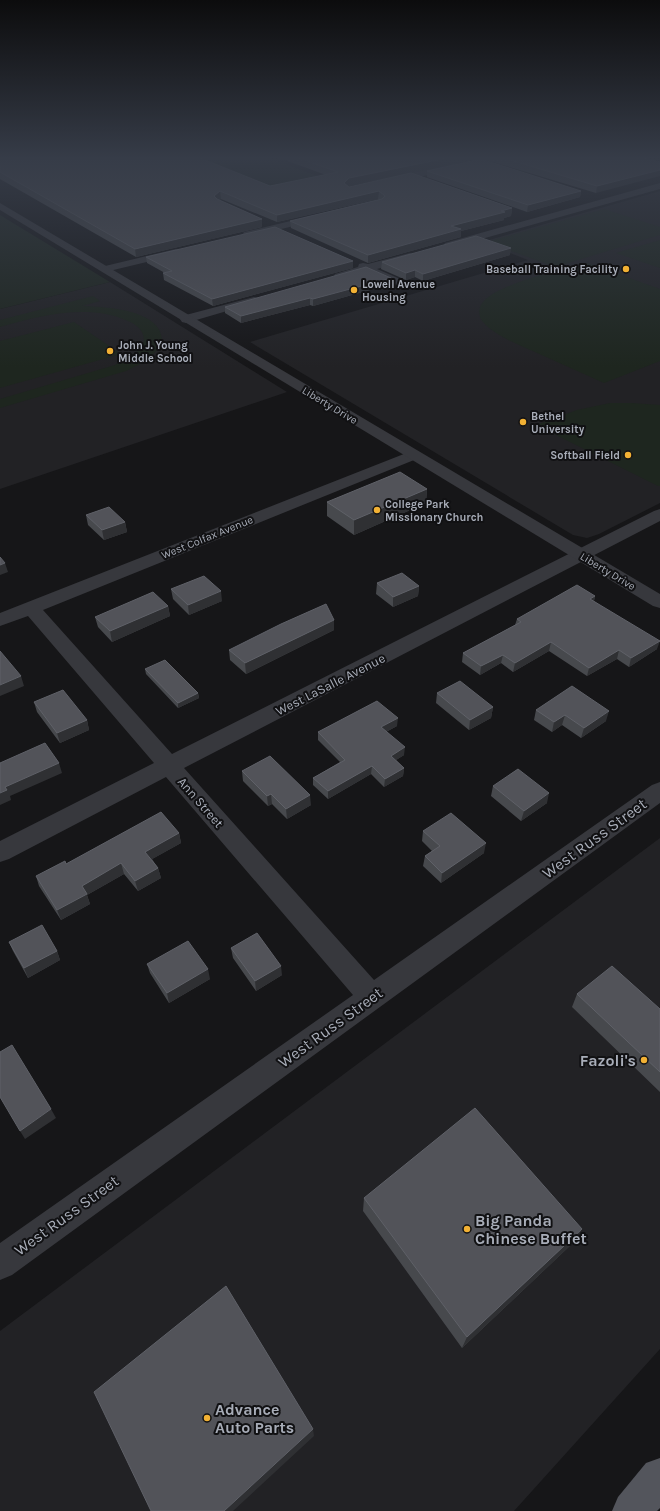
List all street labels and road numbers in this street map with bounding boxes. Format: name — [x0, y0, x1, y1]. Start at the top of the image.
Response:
street label: Liberty Drive — [300, 384, 360, 427]
street label: West Colfax Avenue — [159, 513, 255, 562]
street label: Liberty Drive — [578, 550, 638, 593]
street label: West LaSalle Avenue — [273, 650, 388, 719]
street label: Ann Street — [175, 774, 227, 831]
street label: West Russ Street — [538, 794, 650, 883]
street label: West Russ Street — [274, 983, 386, 1072]
street label: West Russ Street — [10, 1171, 122, 1260]

